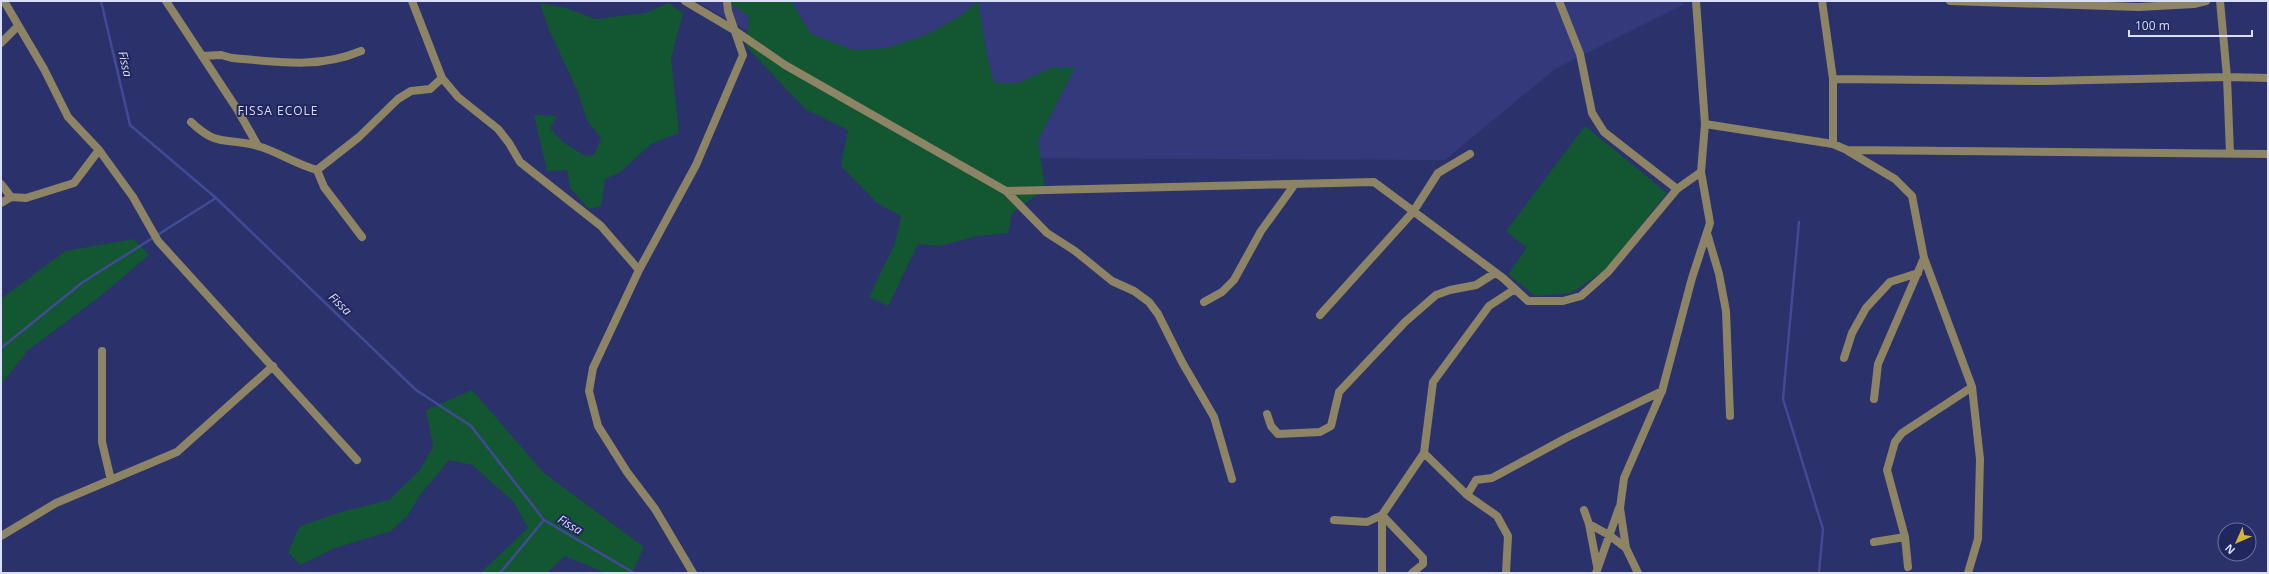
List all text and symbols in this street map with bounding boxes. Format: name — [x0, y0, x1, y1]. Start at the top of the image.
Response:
scale bar — [2129, 12, 2252, 38]
text: 100 m — [2135, 17, 2170, 34]
water label: Fissa — [114, 49, 137, 79]
district label: FISSA ECOLE — [238, 102, 318, 119]
water label: Fissa — [325, 289, 356, 319]
water label: Fissa — [555, 511, 586, 539]
north arrow — [2217, 522, 2257, 562]
text: N — [2221, 541, 2238, 558]

